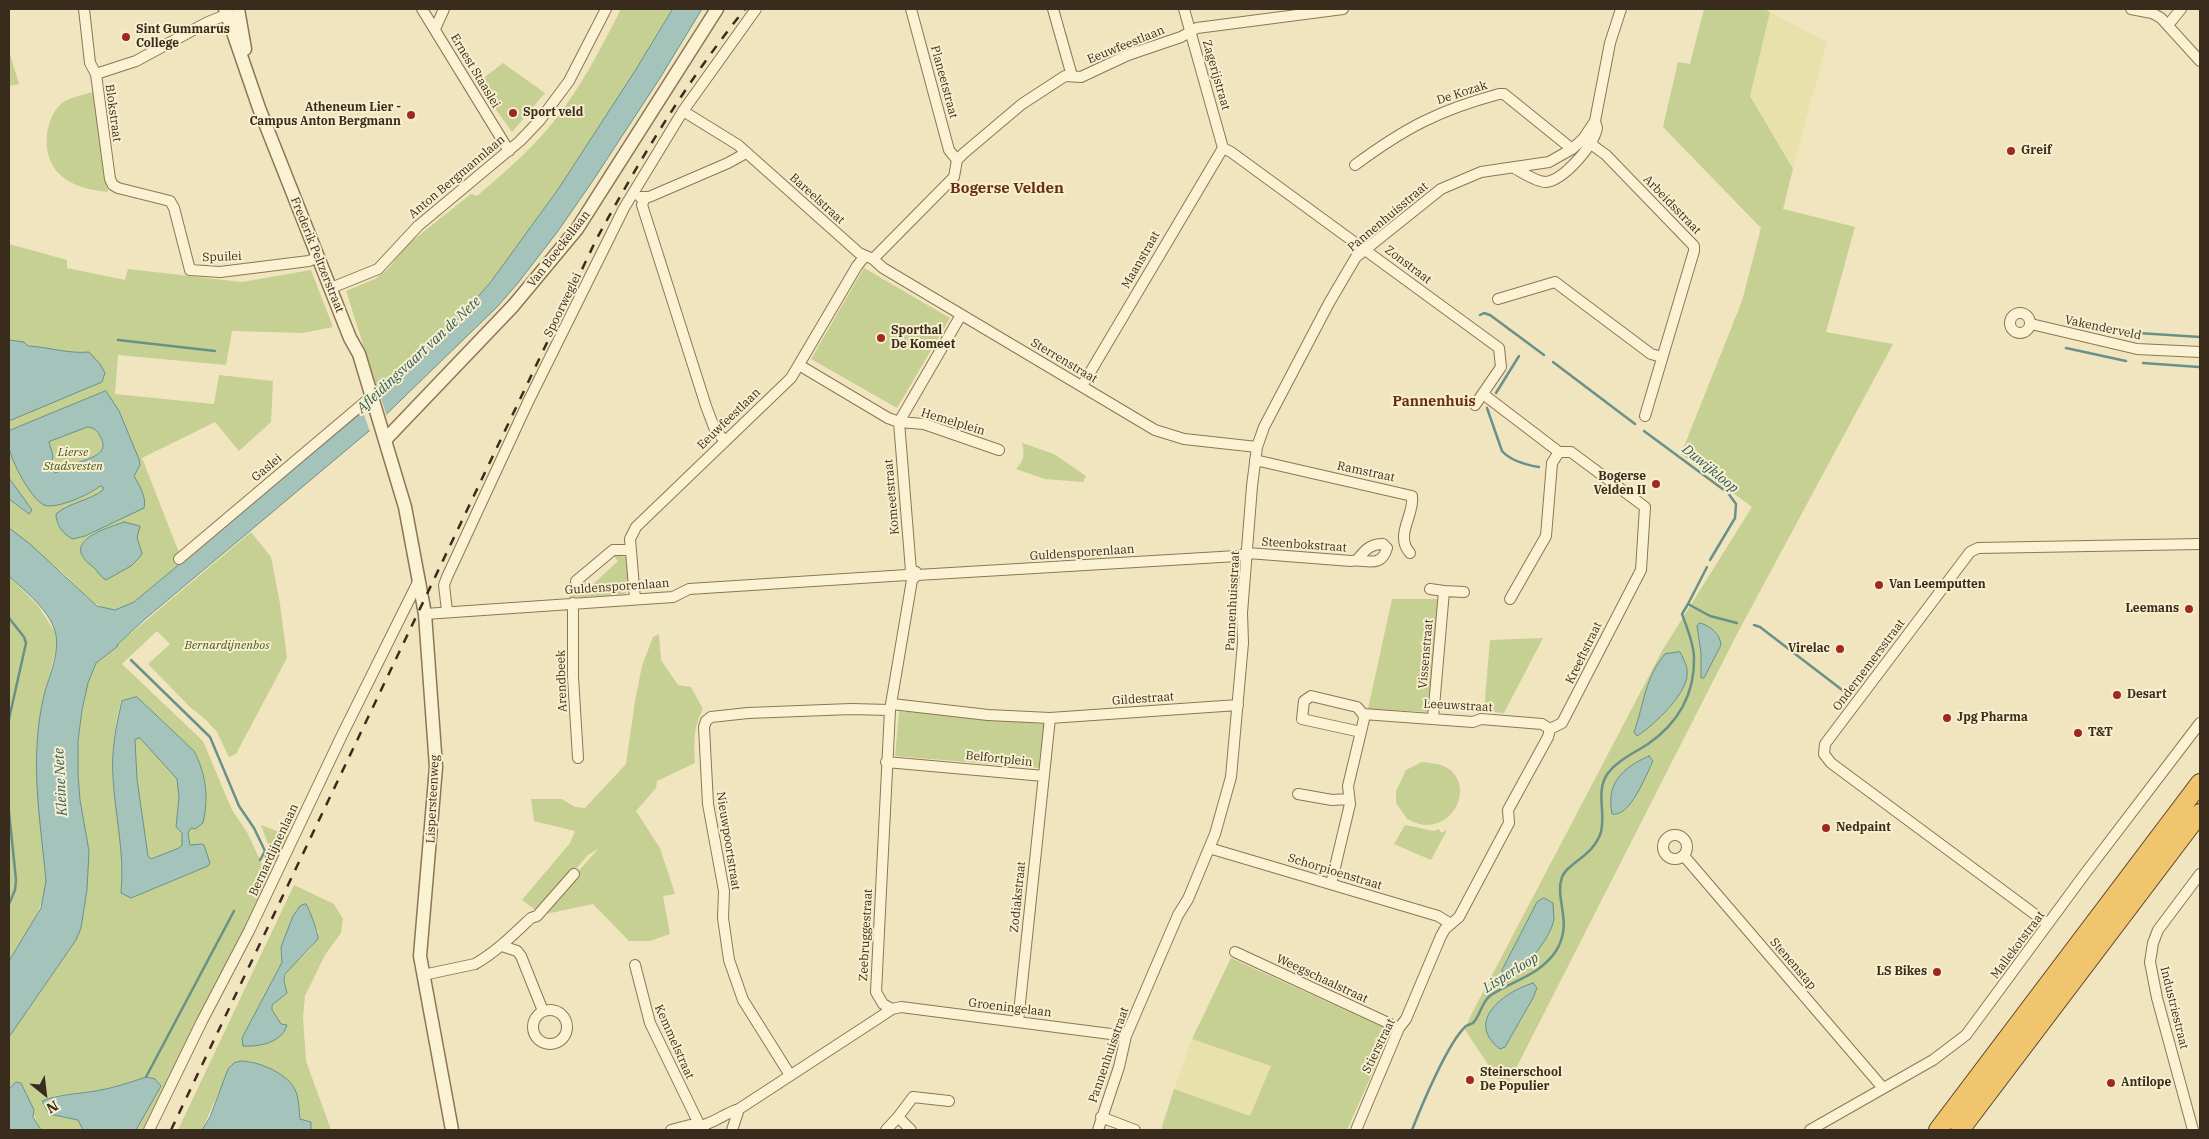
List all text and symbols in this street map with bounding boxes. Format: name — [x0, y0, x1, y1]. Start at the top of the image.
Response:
place label: Sint Gummarus College — [136, 23, 230, 51]
street label: Eeuwfeestlaan — [1085, 23, 1167, 67]
marker: Sint Gummarus College — [120, 31, 132, 43]
street label: Ernest Staaslei — [447, 31, 503, 111]
street label: Zagerijstraat — [1199, 38, 1233, 112]
street label: Planeetstraat — [927, 44, 961, 120]
street label: De Kozak — [1435, 78, 1489, 108]
street label: Blokstraat — [102, 83, 124, 143]
place label: Atheneum Lier - Campus Anton Bergmann — [249, 101, 401, 129]
place label: Sport veld — [523, 106, 583, 120]
marker: Sport veld — [507, 107, 519, 119]
marker: Atheneum Lier - Campus Anton Bergmann — [405, 109, 417, 121]
street label: Anton Bergmannlaan — [406, 132, 508, 222]
place label: Greif — [2021, 144, 2052, 158]
marker: Greif — [2005, 145, 2017, 157]
street label: Bareelstraat — [787, 171, 847, 227]
street label: Arbeidsstraat — [1640, 172, 1704, 238]
street label: Pannenhuisstraat — [1345, 179, 1431, 255]
district label: Bogerse Velden — [950, 180, 1064, 198]
street label: Frederik Peltzerstraat — [287, 195, 347, 315]
street label: Van Boeckellaan — [525, 208, 593, 290]
street label: Maanstraat — [1119, 229, 1163, 291]
street label: Zonstraat — [1382, 243, 1434, 287]
street label: Spuilei — [202, 249, 242, 265]
street label: Spoorweglei — [541, 270, 585, 340]
water label: Afleidingsvaart van de Nete — [354, 293, 484, 417]
street label: Vakenderveld — [2064, 313, 2142, 343]
place label: Sporthal De Komeet — [891, 324, 955, 352]
marker: Sporthal De Komeet — [875, 332, 887, 344]
street label: Sterrenstraat — [1028, 336, 1100, 386]
street label: Eeuwfeestlaan — [694, 385, 764, 453]
district label: Pannenhuis — [1392, 394, 1476, 410]
street label: Hemelplein — [919, 405, 987, 439]
water label: Duwijkloop — [1678, 441, 1742, 497]
park label: Lierse Stadsvesten — [43, 446, 103, 474]
street label: Gaslei — [249, 451, 285, 485]
street label: Komeetstraat — [882, 459, 902, 535]
street label: Ramstraat — [1336, 459, 1396, 485]
place label: Bogerse Velden II — [1593, 470, 1646, 498]
marker: Bogerse Velden II — [1650, 478, 1662, 490]
street label: Steenbokstraat — [1261, 535, 1347, 555]
street label: Guldensporenlaan — [1029, 542, 1135, 564]
street label: Pannenhuisstraat — [1223, 551, 1243, 651]
street label: Guldensporenlaan — [564, 576, 670, 598]
place label: Van Leemputten — [1889, 578, 1986, 592]
marker: Van Leemputten — [1873, 579, 1885, 591]
place label: Leemans — [2125, 602, 2179, 616]
marker: Leemans — [2183, 603, 2195, 615]
street label: Ondernemersstraat — [1830, 616, 1908, 714]
street label: Vissenstraat — [1416, 619, 1436, 689]
street label: Kreeftstraat — [1563, 620, 1605, 686]
park label: Bernardijnenbos — [184, 639, 270, 653]
place label: Virelac — [1788, 642, 1830, 656]
marker: Virelac — [1834, 643, 1846, 655]
street label: Arendbeek — [554, 650, 570, 712]
place label: Desart — [2127, 688, 2166, 702]
marker: Desart — [2111, 689, 2123, 701]
street label: Gildestraat — [1111, 690, 1175, 708]
street label: Leeuwstraat — [1423, 697, 1493, 715]
place label: Jpg Pharma — [1957, 711, 2028, 725]
marker: Jpg Pharma — [1941, 712, 1953, 724]
place label: T&T — [2088, 726, 2113, 740]
marker: T&T — [2072, 727, 2084, 739]
water label: Kleine Nete — [51, 748, 71, 816]
street label: Belfortplein — [965, 748, 1033, 770]
street label: Lispersteenweg — [423, 754, 443, 844]
street label: Nieuwpoortstraat — [713, 791, 743, 891]
street label: Bernardijnenlaan — [246, 802, 302, 898]
place label: Nedpaint — [1836, 821, 1891, 835]
marker: Nedpaint — [1820, 822, 1832, 834]
street label: Schorpioenstraat — [1286, 851, 1384, 893]
street label: Zodiakstraat — [1007, 861, 1029, 933]
street label: Zeebruggestraat — [856, 888, 876, 982]
street label: Mallekotstraat — [1988, 908, 2048, 982]
street label: Stenenstap — [1767, 935, 1819, 993]
water label: Lisperloop — [1480, 949, 1542, 997]
street label: Weegschaalstraat — [1274, 952, 1370, 1006]
place label: LS Bikes — [1877, 965, 1927, 979]
street label: Industriestraat — [2157, 965, 2191, 1051]
marker: LS Bikes — [1931, 966, 1943, 978]
street label: Groeningelaan — [968, 996, 1052, 1020]
street label: Kemmelstraat — [651, 1003, 697, 1081]
street label: Pannenhuisstraat — [1086, 1005, 1132, 1105]
street label: Stierstraat — [1360, 1016, 1398, 1076]
place label: Steinerschool De Populier — [1480, 1066, 1562, 1094]
north arrow — [20, 1069, 70, 1119]
marker: Steinerschool De Populier — [1464, 1074, 1476, 1086]
place label: Antilope — [2121, 1076, 2171, 1090]
marker: Antilope — [2105, 1077, 2117, 1089]
text: N — [43, 1097, 61, 1118]

